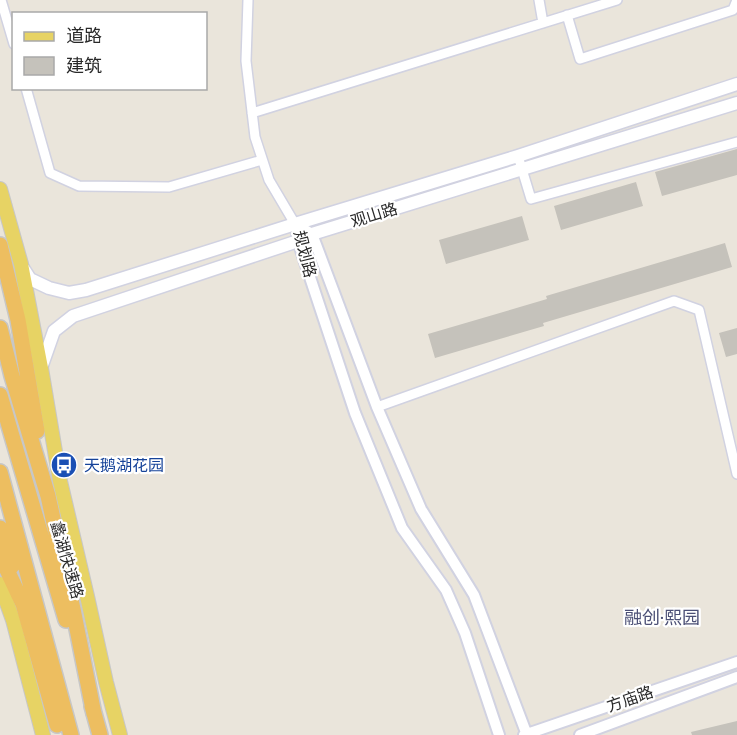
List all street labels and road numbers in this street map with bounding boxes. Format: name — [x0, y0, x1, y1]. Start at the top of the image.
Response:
street label: 观山路 — [348, 197, 400, 233]
street label: 规划路 — [288, 228, 322, 280]
street label: 蠡湖快速路 — [45, 518, 89, 602]
street label: 方庙路 — [604, 680, 656, 718]

